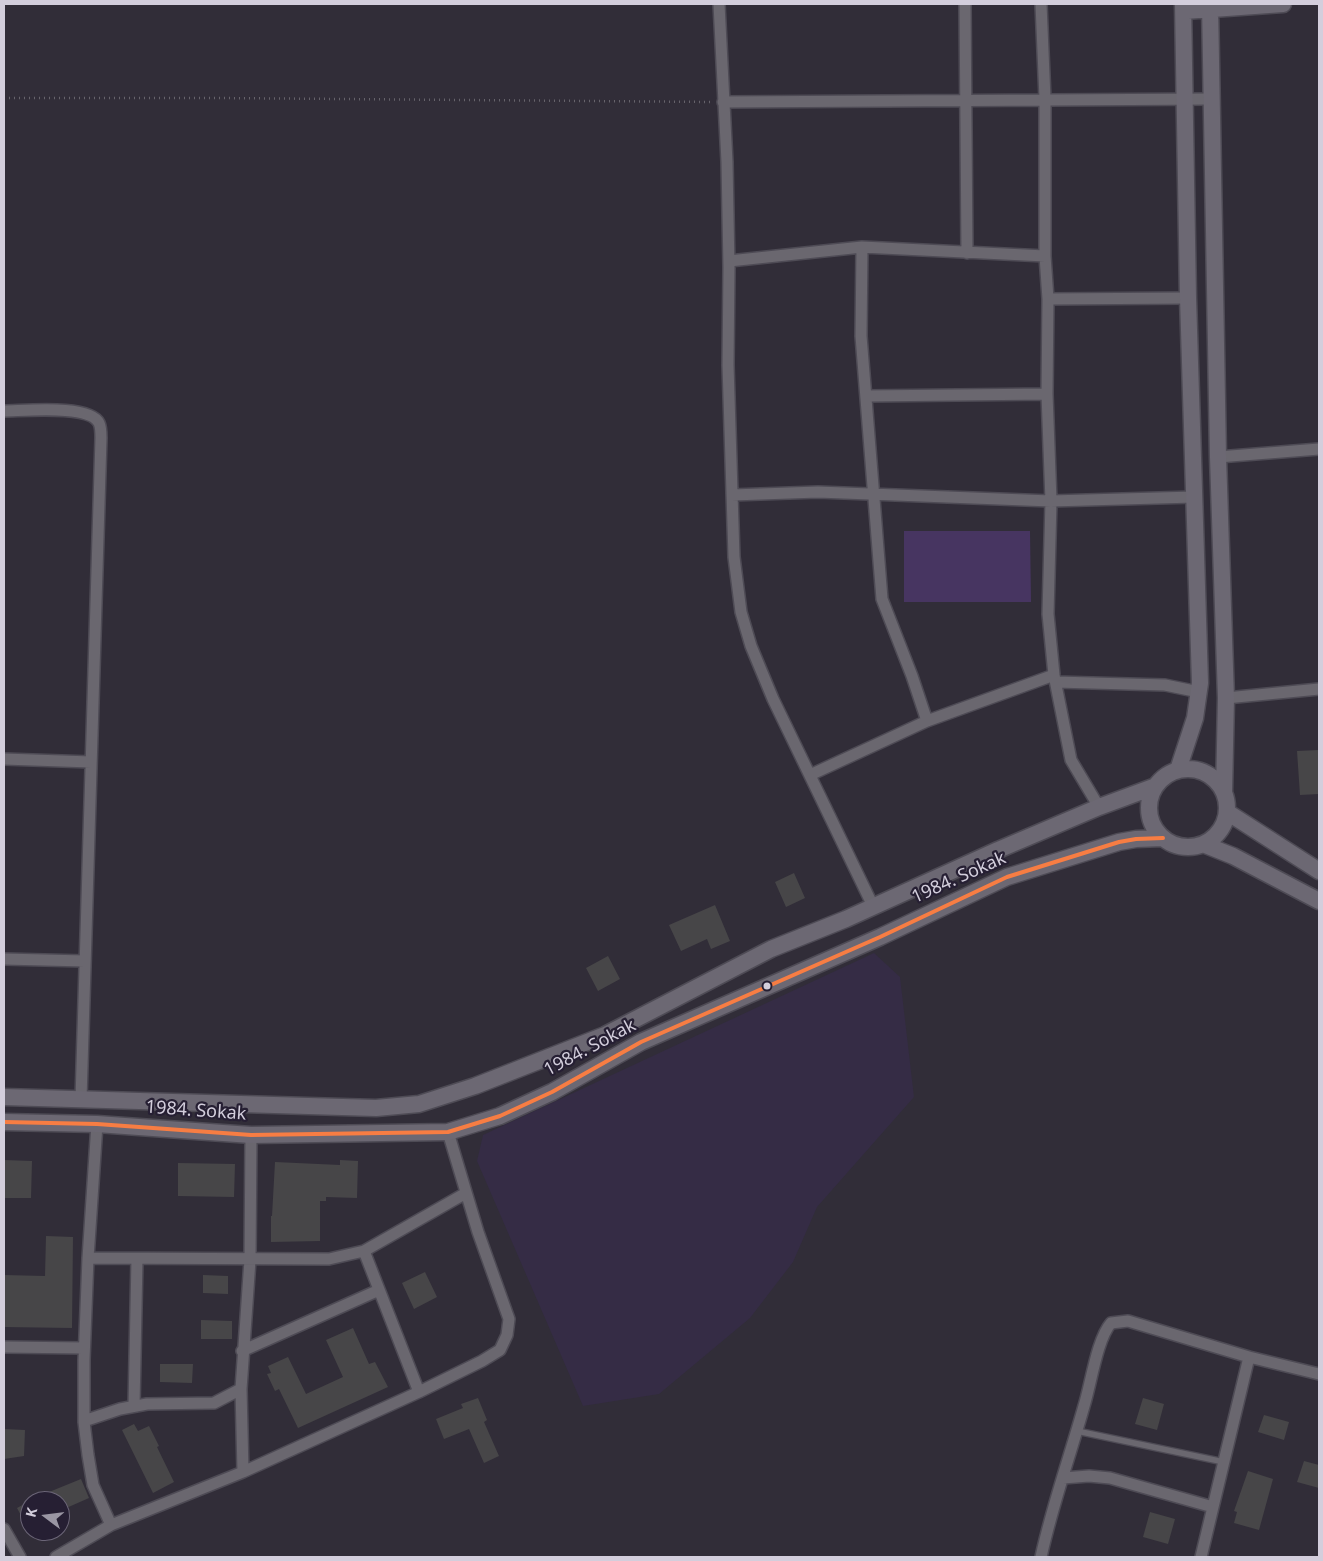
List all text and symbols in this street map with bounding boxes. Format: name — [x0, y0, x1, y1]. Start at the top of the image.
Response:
street label: 1984. Sokak — [909, 848, 1009, 908]
unlabelled marker — [762, 981, 772, 991]
street label: 1984. Sokak — [540, 1015, 640, 1081]
street label: 1984. Sokak — [145, 1097, 247, 1125]
north arrow — [20, 1491, 70, 1541]
text: K — [21, 1505, 41, 1519]

